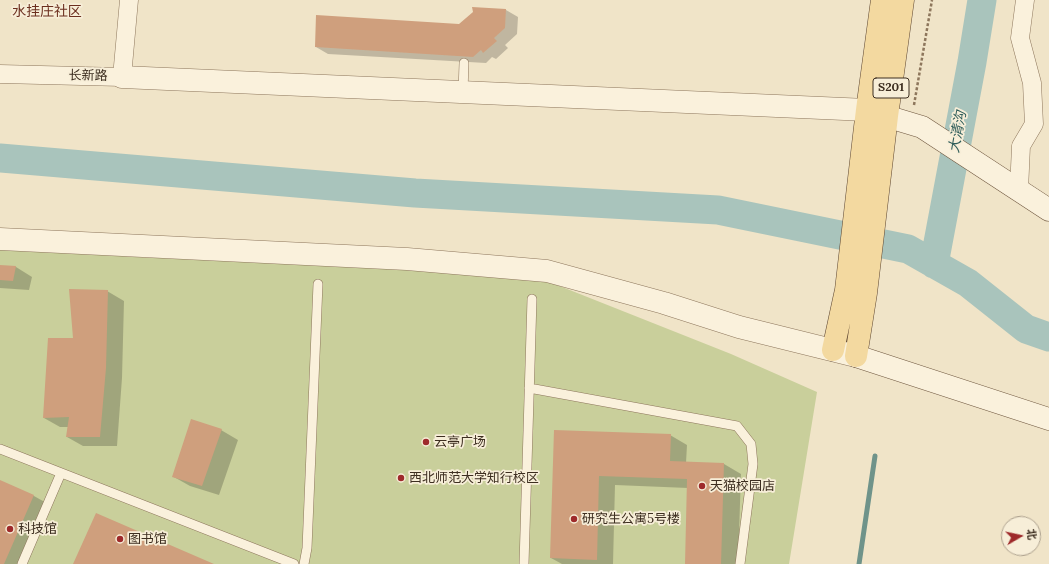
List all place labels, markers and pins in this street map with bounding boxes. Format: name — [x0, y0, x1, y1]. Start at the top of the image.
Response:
place label: 云亭广场 — [434, 434, 486, 450]
marker: 云亭广场 — [421, 437, 431, 447]
place label: 西北师范大学知行校区 — [409, 470, 539, 486]
marker: 西北师范大学知行校区 — [396, 473, 406, 483]
place label: 天猫校园店 — [710, 478, 775, 494]
marker: 天猫校园店 — [697, 481, 707, 491]
place label: 研究生公寓5号楼 — [582, 511, 680, 527]
marker: 研究生公寓5号楼 — [569, 514, 579, 524]
place label: 科技馆 — [18, 521, 57, 537]
marker: 科技馆 — [5, 524, 15, 534]
place label: 图书馆 — [128, 531, 167, 547]
marker: 图书馆 — [115, 534, 125, 544]

